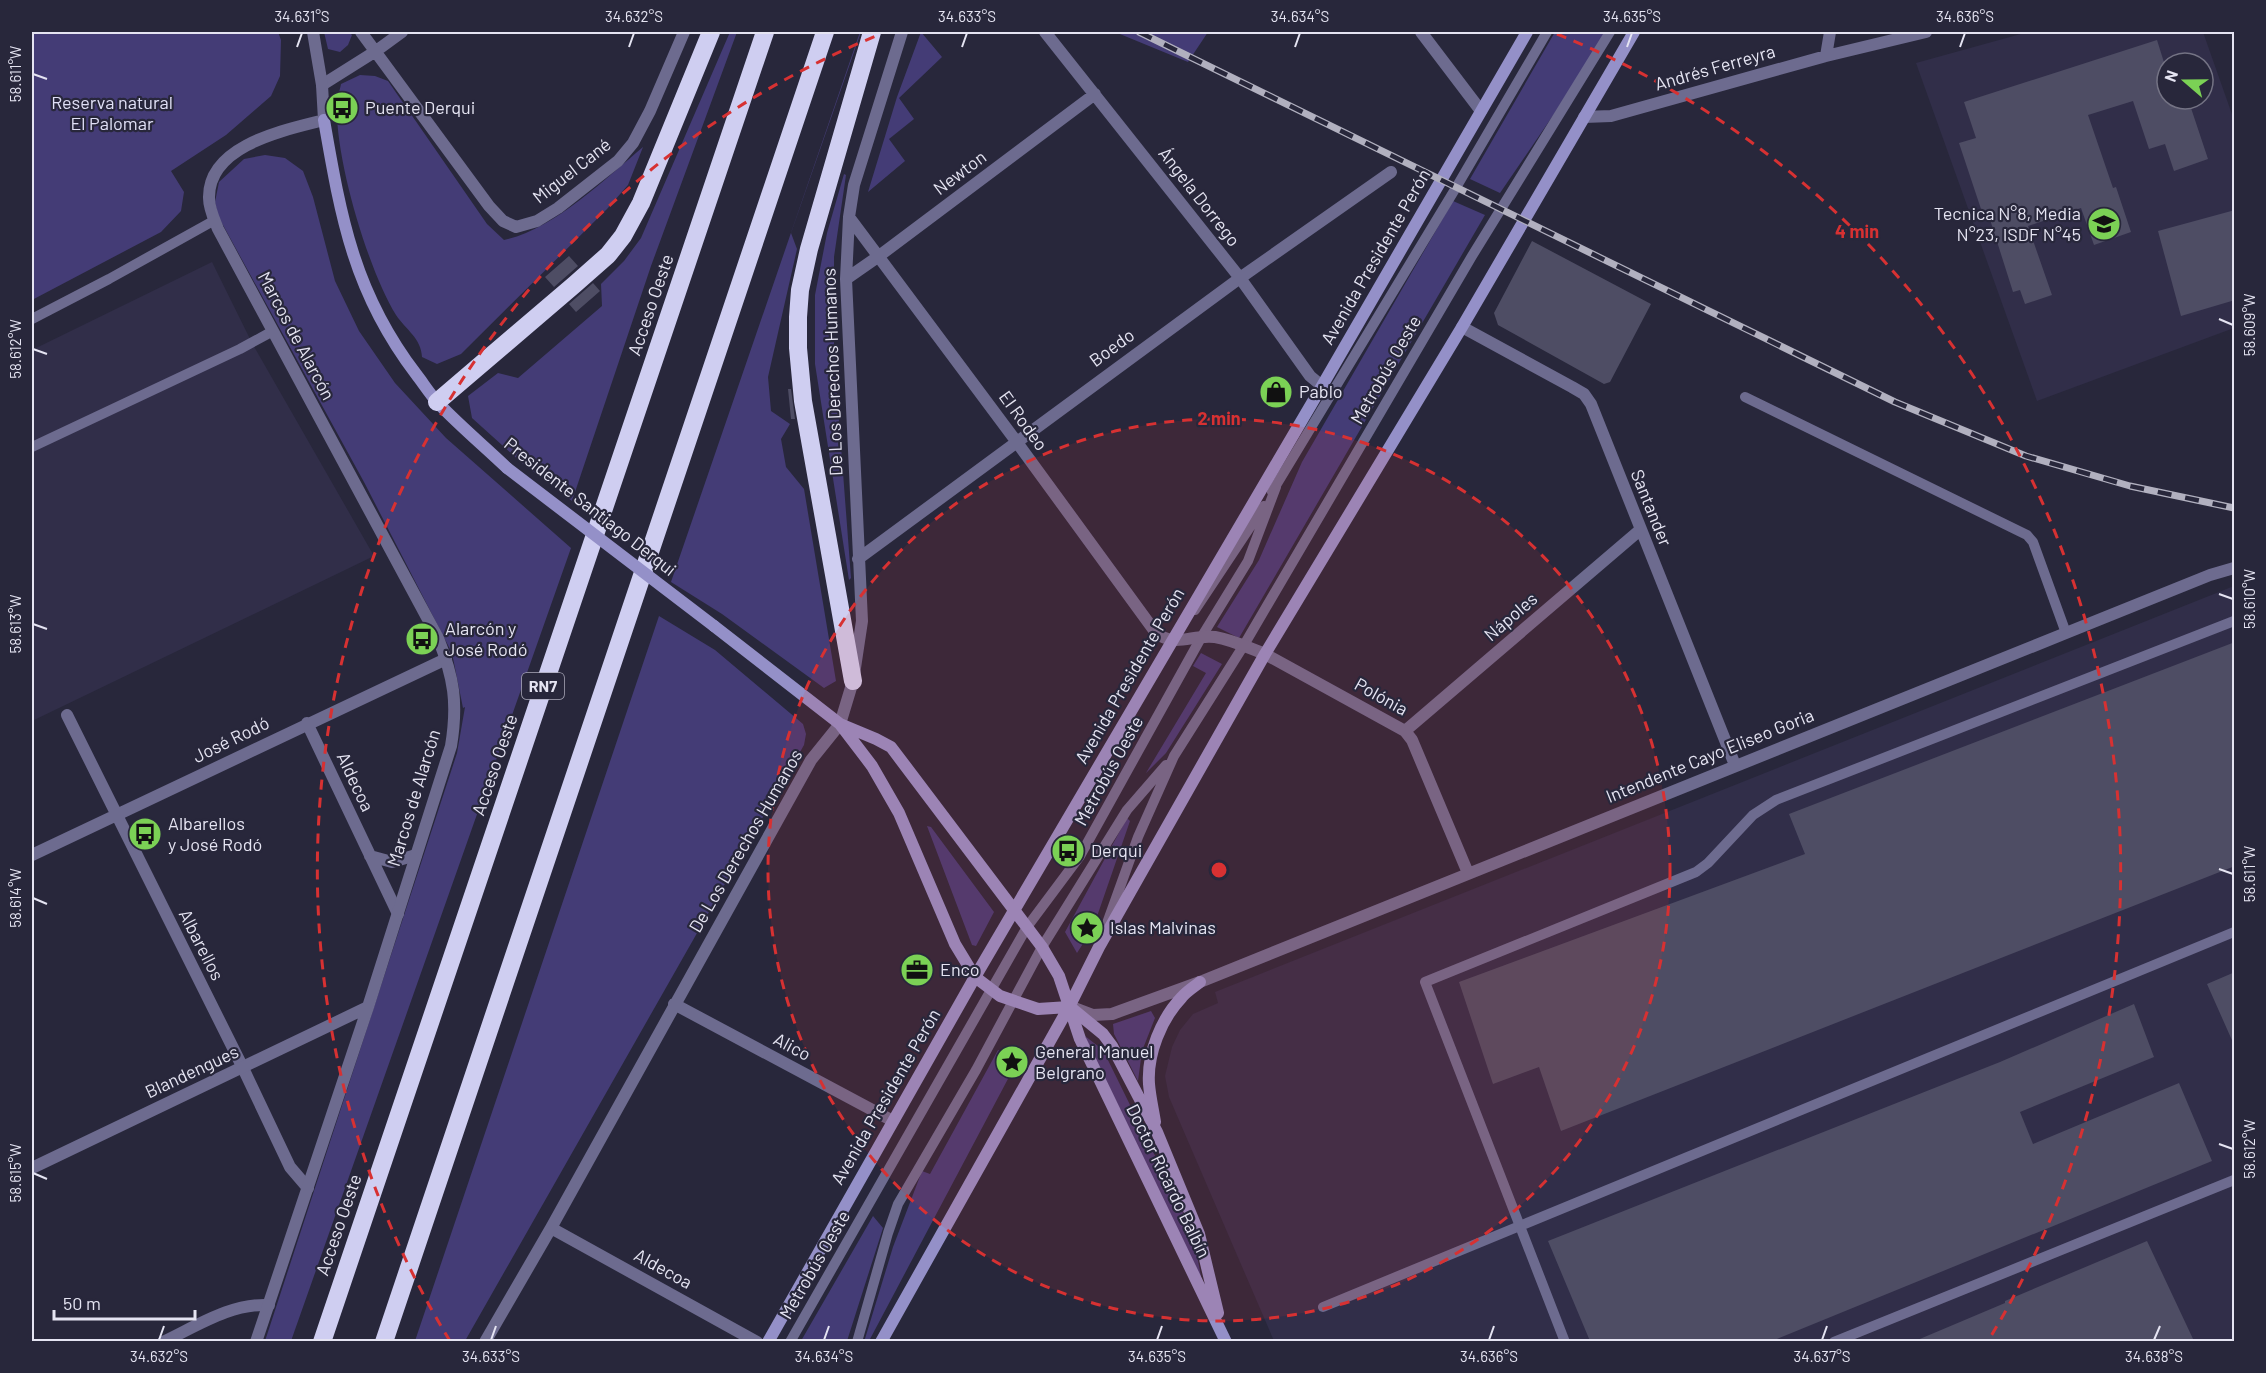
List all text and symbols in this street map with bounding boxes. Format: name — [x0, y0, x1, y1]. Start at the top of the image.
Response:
text: 34.631°S — [274, 7, 330, 25]
text: 34.632°S — [605, 7, 663, 25]
text: 34.633°S — [938, 7, 996, 25]
text: 34.634°S — [1271, 7, 1329, 25]
text: 34.635°S — [1603, 7, 1661, 25]
text: 34.636°S — [1936, 7, 1994, 25]
street label: Andrés Ferreyra — [1652, 39, 1777, 95]
text: 58.611°W — [6, 46, 24, 102]
north arrow — [2155, 51, 2215, 111]
text: N — [2160, 67, 2181, 84]
bus stop icon: Puente Derqui — [324, 90, 360, 126]
park label: Reserva natural El Palomar — [51, 91, 173, 134]
place label: Puente Derqui — [365, 96, 475, 118]
street label: Miguel Cané — [528, 133, 615, 208]
street label: Ángela Dorrego — [1154, 142, 1245, 250]
street label: Newton — [929, 145, 990, 199]
street label: Avenida Presidente Perón — [1316, 165, 1434, 348]
place label: Tecnica N°8, Media N°23, ISDF N°45 — [1934, 202, 2081, 245]
school or university icon: Tecnica N°8, Media N°23, ISDF N°45 — [2086, 206, 2122, 242]
text: 4 min — [1835, 220, 1879, 242]
street label: Acceso Oeste — [622, 251, 678, 358]
street label: Marcos de Alarcón — [254, 268, 340, 404]
street label: De Los Derechos Humanos — [817, 268, 847, 476]
text: 58.609°W — [2240, 294, 2258, 356]
street label: Metrobús Oeste — [1345, 311, 1425, 428]
text: 58.612°W — [6, 319, 24, 379]
street label: Boedo — [1085, 324, 1138, 371]
shop icon: Pablo — [1258, 374, 1294, 410]
place label: Pablo — [1299, 380, 1343, 402]
street label: El Rodeo — [995, 386, 1053, 455]
text: 2 min — [1197, 407, 1241, 429]
street label: Presidente Santiago Derqui — [500, 432, 681, 580]
street label: Santander — [1627, 466, 1677, 550]
text: 58.610°W — [2240, 569, 2258, 629]
street label: Avenida Presidente Perón — [1070, 584, 1188, 767]
street label: Nápoles — [1479, 587, 1541, 645]
text: 58.613°W — [6, 594, 24, 654]
place label: Alarcón y José Rodó — [445, 617, 527, 660]
bus stop icon: Alarcón y José Rodó — [404, 621, 440, 657]
road number: RN7 — [522, 673, 564, 699]
street label: Polónia — [1351, 673, 1412, 720]
street label: Intendente Cayo Eliseo Goria — [1603, 703, 1817, 807]
street label: José Rodó — [189, 711, 272, 767]
street label: Acceso Oeste — [466, 711, 522, 818]
street label: Metrobús Oeste — [1069, 712, 1147, 829]
street label: Marcos de Alarcón — [382, 726, 444, 869]
street label: De Los Derechos Humanos — [684, 745, 807, 936]
street label: Aldecoa — [333, 748, 379, 815]
place label: Albarellos y José Rodó — [168, 812, 262, 855]
bus stop icon: Albarellos y José Rodó — [127, 816, 163, 852]
bus stop icon: Derqui — [1050, 833, 1086, 869]
place label: Derqui — [1091, 839, 1142, 861]
text: 58.611°W — [2240, 846, 2258, 902]
centre of rings — [1209, 860, 1229, 880]
text: 58.614°W — [6, 868, 24, 928]
street label: Albarellos — [175, 905, 229, 984]
place icon: Islas Malvinas — [1069, 910, 1105, 946]
place label: Islas Malvinas — [1110, 916, 1216, 938]
office icon: Enco — [899, 952, 935, 988]
place label: Enco — [940, 958, 980, 980]
street label: Avenida Presidente Perón — [826, 1005, 944, 1188]
street label: Alico — [770, 1027, 815, 1065]
street label: Blandengues — [141, 1040, 242, 1102]
place label: General Manuel Belgrano — [1035, 1040, 1153, 1083]
place icon: General Manuel Belgrano — [994, 1044, 1030, 1080]
street label: Doctor Ricardo Balbín — [1122, 1100, 1216, 1261]
text: 58.612°W — [2240, 1119, 2258, 1179]
text: 58.615°W — [6, 1144, 24, 1203]
street label: Acceso Oeste — [310, 1171, 366, 1278]
street label: Metrobús Oeste — [774, 1206, 854, 1323]
street label: Aldecoa — [631, 1243, 696, 1293]
scale bar — [54, 1283, 195, 1321]
text: 50 m — [63, 1292, 101, 1314]
text: 34.632°S — [130, 1347, 188, 1365]
text: 34.633°S — [462, 1347, 520, 1365]
text: 34.634°S — [795, 1347, 853, 1365]
text: 34.635°S — [1128, 1347, 1186, 1365]
text: 34.636°S — [1460, 1347, 1518, 1365]
text: 34.637°S — [1793, 1347, 1851, 1365]
text: 34.638°S — [2125, 1347, 2183, 1365]

